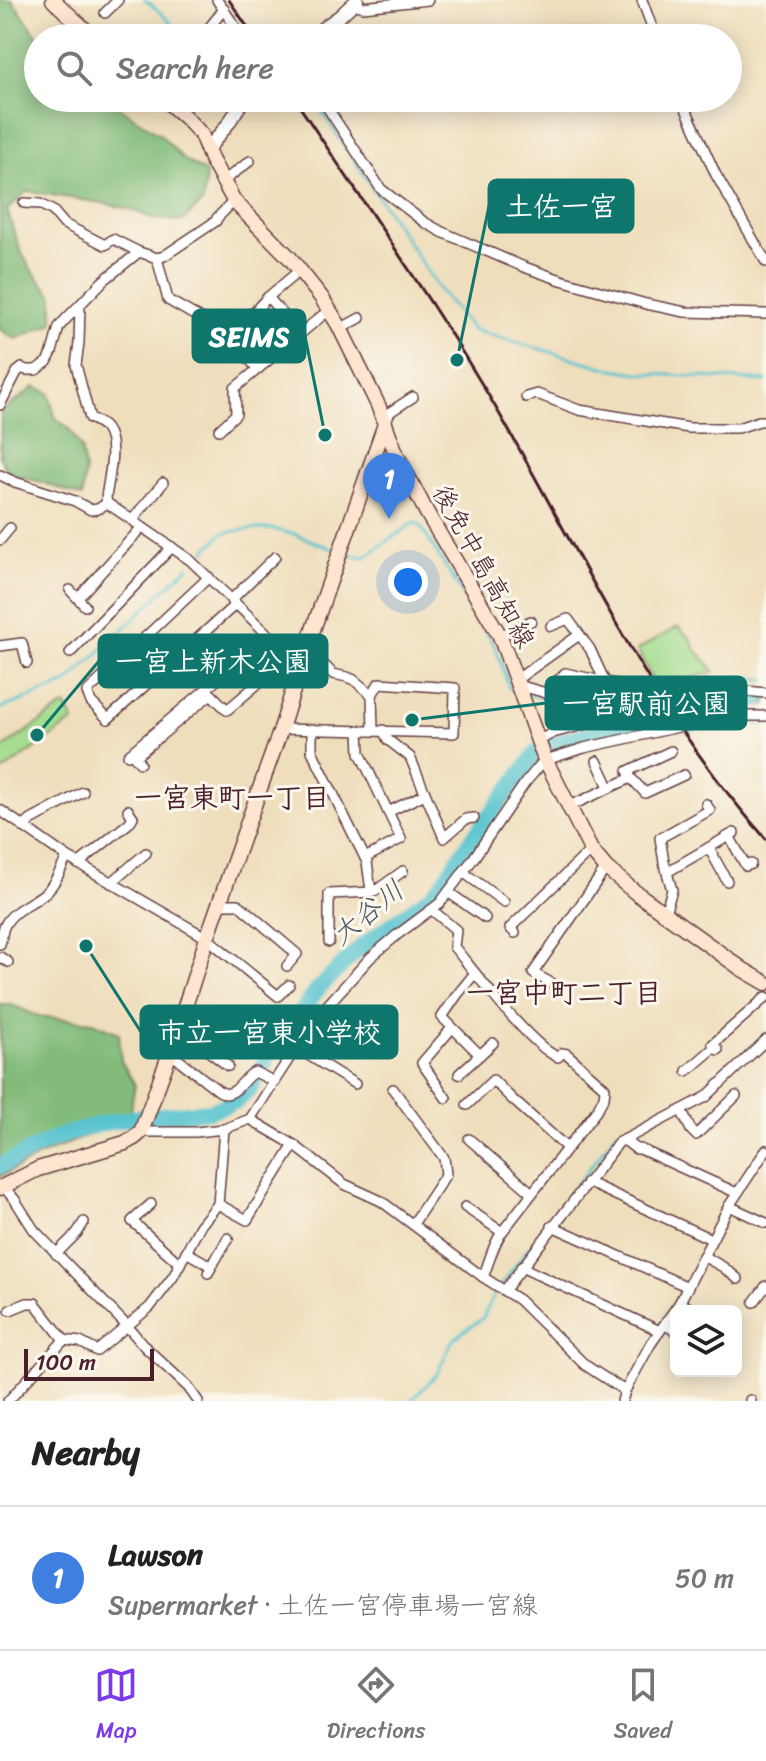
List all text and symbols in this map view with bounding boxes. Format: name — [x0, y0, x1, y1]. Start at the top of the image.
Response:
search box — [24, 24, 742, 112]
text: Search here — [116, 41, 274, 95]
icon: search — [52, 46, 96, 90]
callout: 土佐一宮 — [489, 180, 633, 232]
text: 土佐一宮 — [505, 182, 617, 231]
callout: SEIMS — [193, 310, 305, 362]
text: SEIMS — [208, 312, 290, 361]
pin: 1 — [363, 453, 415, 519]
street label: 後免中島高知線 — [420, 475, 548, 657]
your location — [388, 562, 428, 602]
callout: 一宮上新木公園 — [99, 635, 327, 687]
text: 一宮上新木公園 — [115, 637, 311, 686]
callout: 一宮駅前公園 — [546, 677, 746, 729]
text: 一宮駅前公園 — [562, 679, 730, 728]
district label: 一宮東町一丁目 — [134, 773, 330, 822]
water label: 大谷川 — [319, 867, 415, 958]
district label: 一宮中町二丁目 — [466, 968, 662, 1017]
callout: 市立一宮東小学校 — [141, 1006, 397, 1058]
text: 市立一宮東小学校 — [157, 1008, 381, 1057]
map controls — [670, 1305, 742, 1377]
button: layers — [670, 1305, 742, 1377]
text: 100 m — [36, 1343, 96, 1382]
scale bar — [24, 1345, 154, 1381]
text: Nearby — [32, 1423, 140, 1483]
text: Lawson — [108, 1528, 203, 1582]
text: 1 — [52, 1555, 64, 1601]
text: 50 m — [675, 1555, 734, 1601]
text: Supermarket · 土佐一宮停車場一宮線 — [108, 1582, 538, 1628]
tab: Map — [94, 1663, 138, 1750]
tab: Directions — [327, 1663, 425, 1750]
tab: Saved — [614, 1663, 672, 1750]

